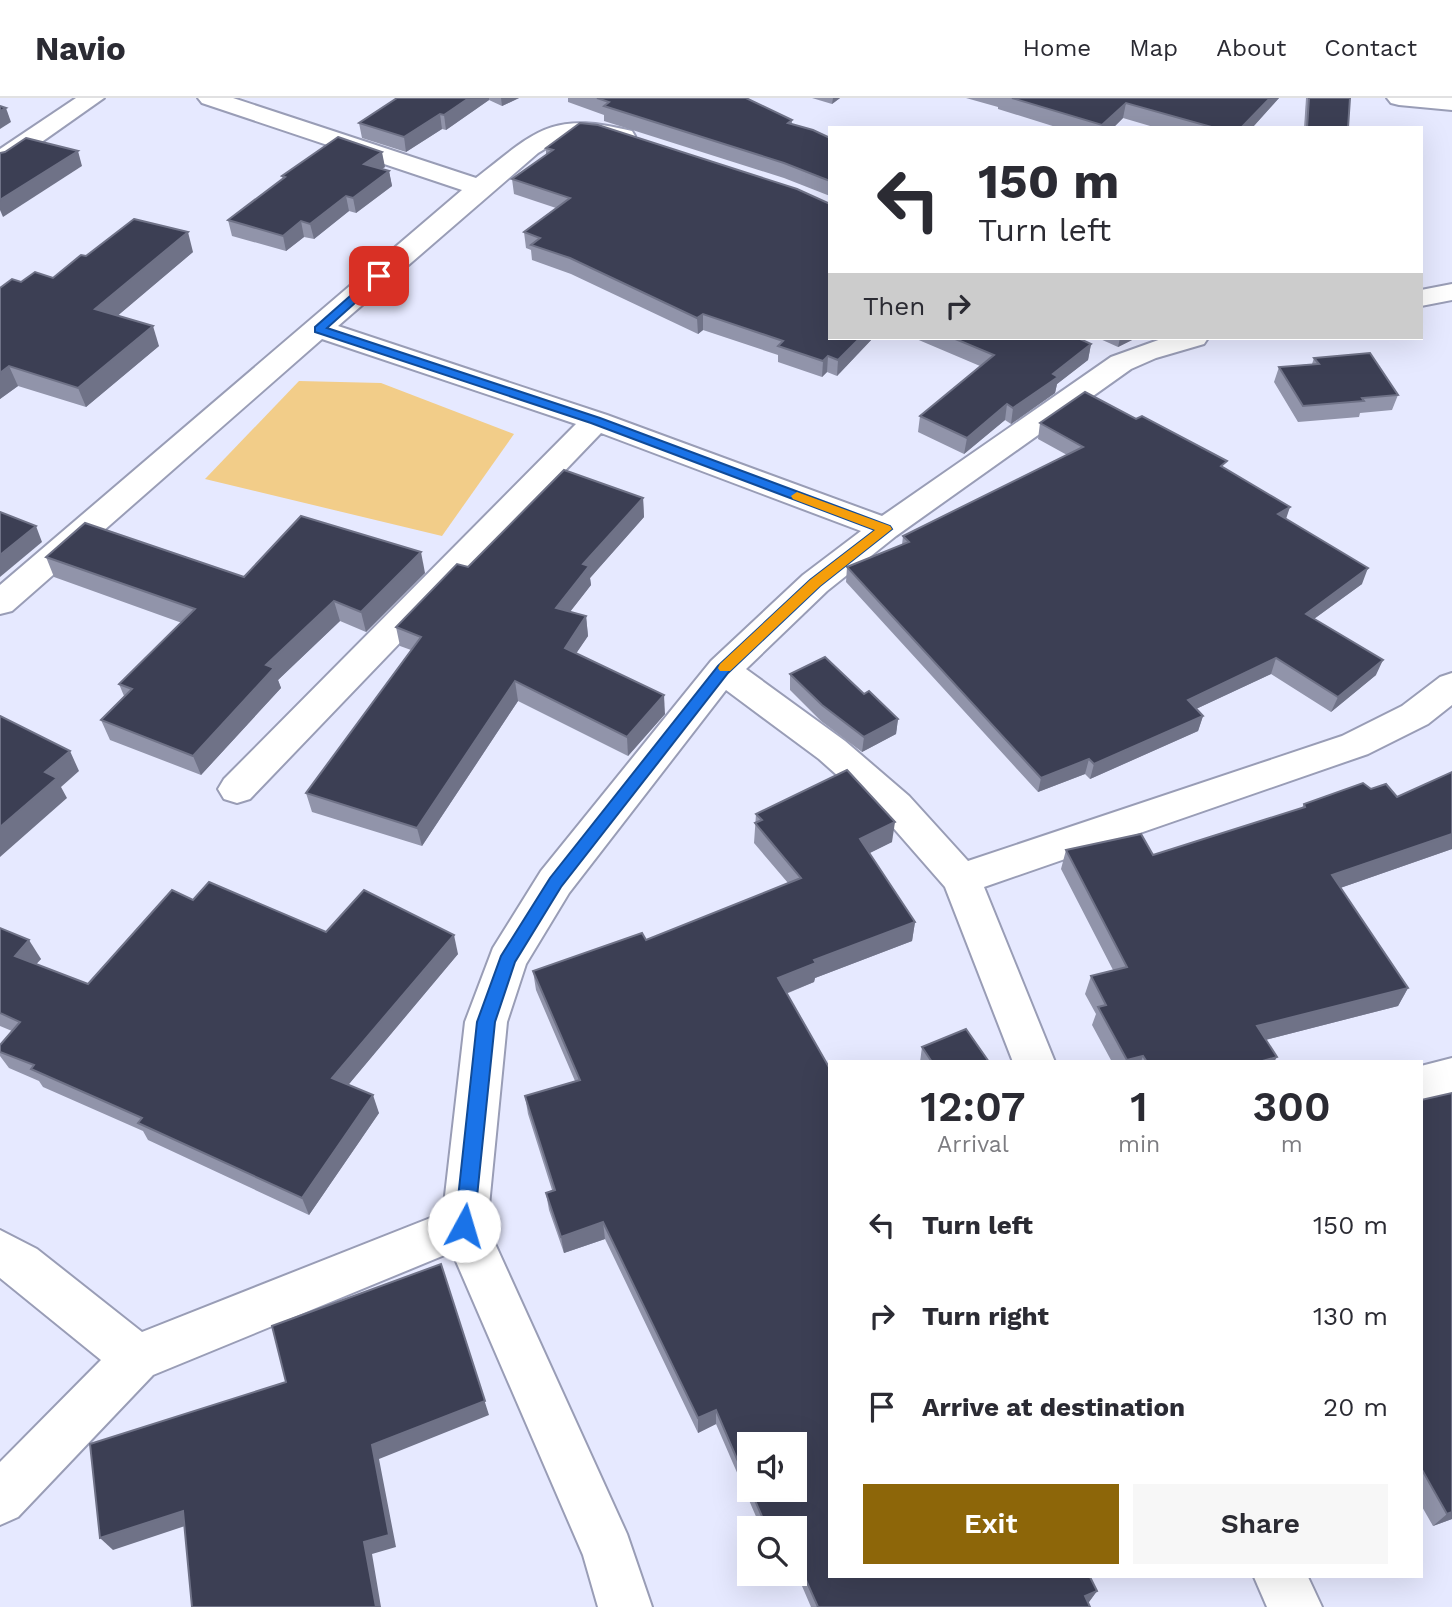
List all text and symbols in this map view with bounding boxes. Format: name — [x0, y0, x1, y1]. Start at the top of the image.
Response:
text: Navio — [35, 29, 126, 68]
text: Home — [1023, 34, 1091, 62]
text: Map — [1129, 34, 1178, 62]
text: About — [1216, 34, 1286, 62]
text: Contact — [1324, 34, 1417, 62]
text: 150 m — [978, 152, 1119, 210]
icon: left — [863, 154, 954, 245]
text: Turn left — [978, 211, 1111, 249]
pin — [349, 246, 409, 306]
icon: arrive — [360, 257, 398, 295]
icon: right — [939, 287, 977, 325]
text: Then — [863, 291, 925, 321]
text: 12:07 — [920, 1082, 1026, 1131]
text: 1 — [1130, 1082, 1148, 1131]
text: 300 — [1253, 1082, 1331, 1131]
text: Arrival — [937, 1131, 1009, 1158]
text: min — [1118, 1131, 1160, 1158]
text: m — [1281, 1131, 1303, 1158]
position arrow — [427, 1189, 501, 1263]
icon: left — [863, 1206, 901, 1244]
text: Turn left — [922, 1210, 1033, 1240]
text: 150 m — [1313, 1210, 1388, 1240]
icon: right — [863, 1297, 901, 1335]
text: Turn right — [922, 1301, 1049, 1331]
text: 130 m — [1313, 1301, 1388, 1331]
icon: arrive — [863, 1388, 901, 1426]
text: Arrive at destination — [922, 1392, 1185, 1422]
text: 20 m — [1323, 1392, 1388, 1422]
map controls — [737, 1432, 807, 1586]
button: sound — [737, 1432, 807, 1502]
button: Exit — [863, 1484, 1119, 1564]
button: Share — [1133, 1484, 1388, 1564]
button: search — [737, 1516, 807, 1586]

